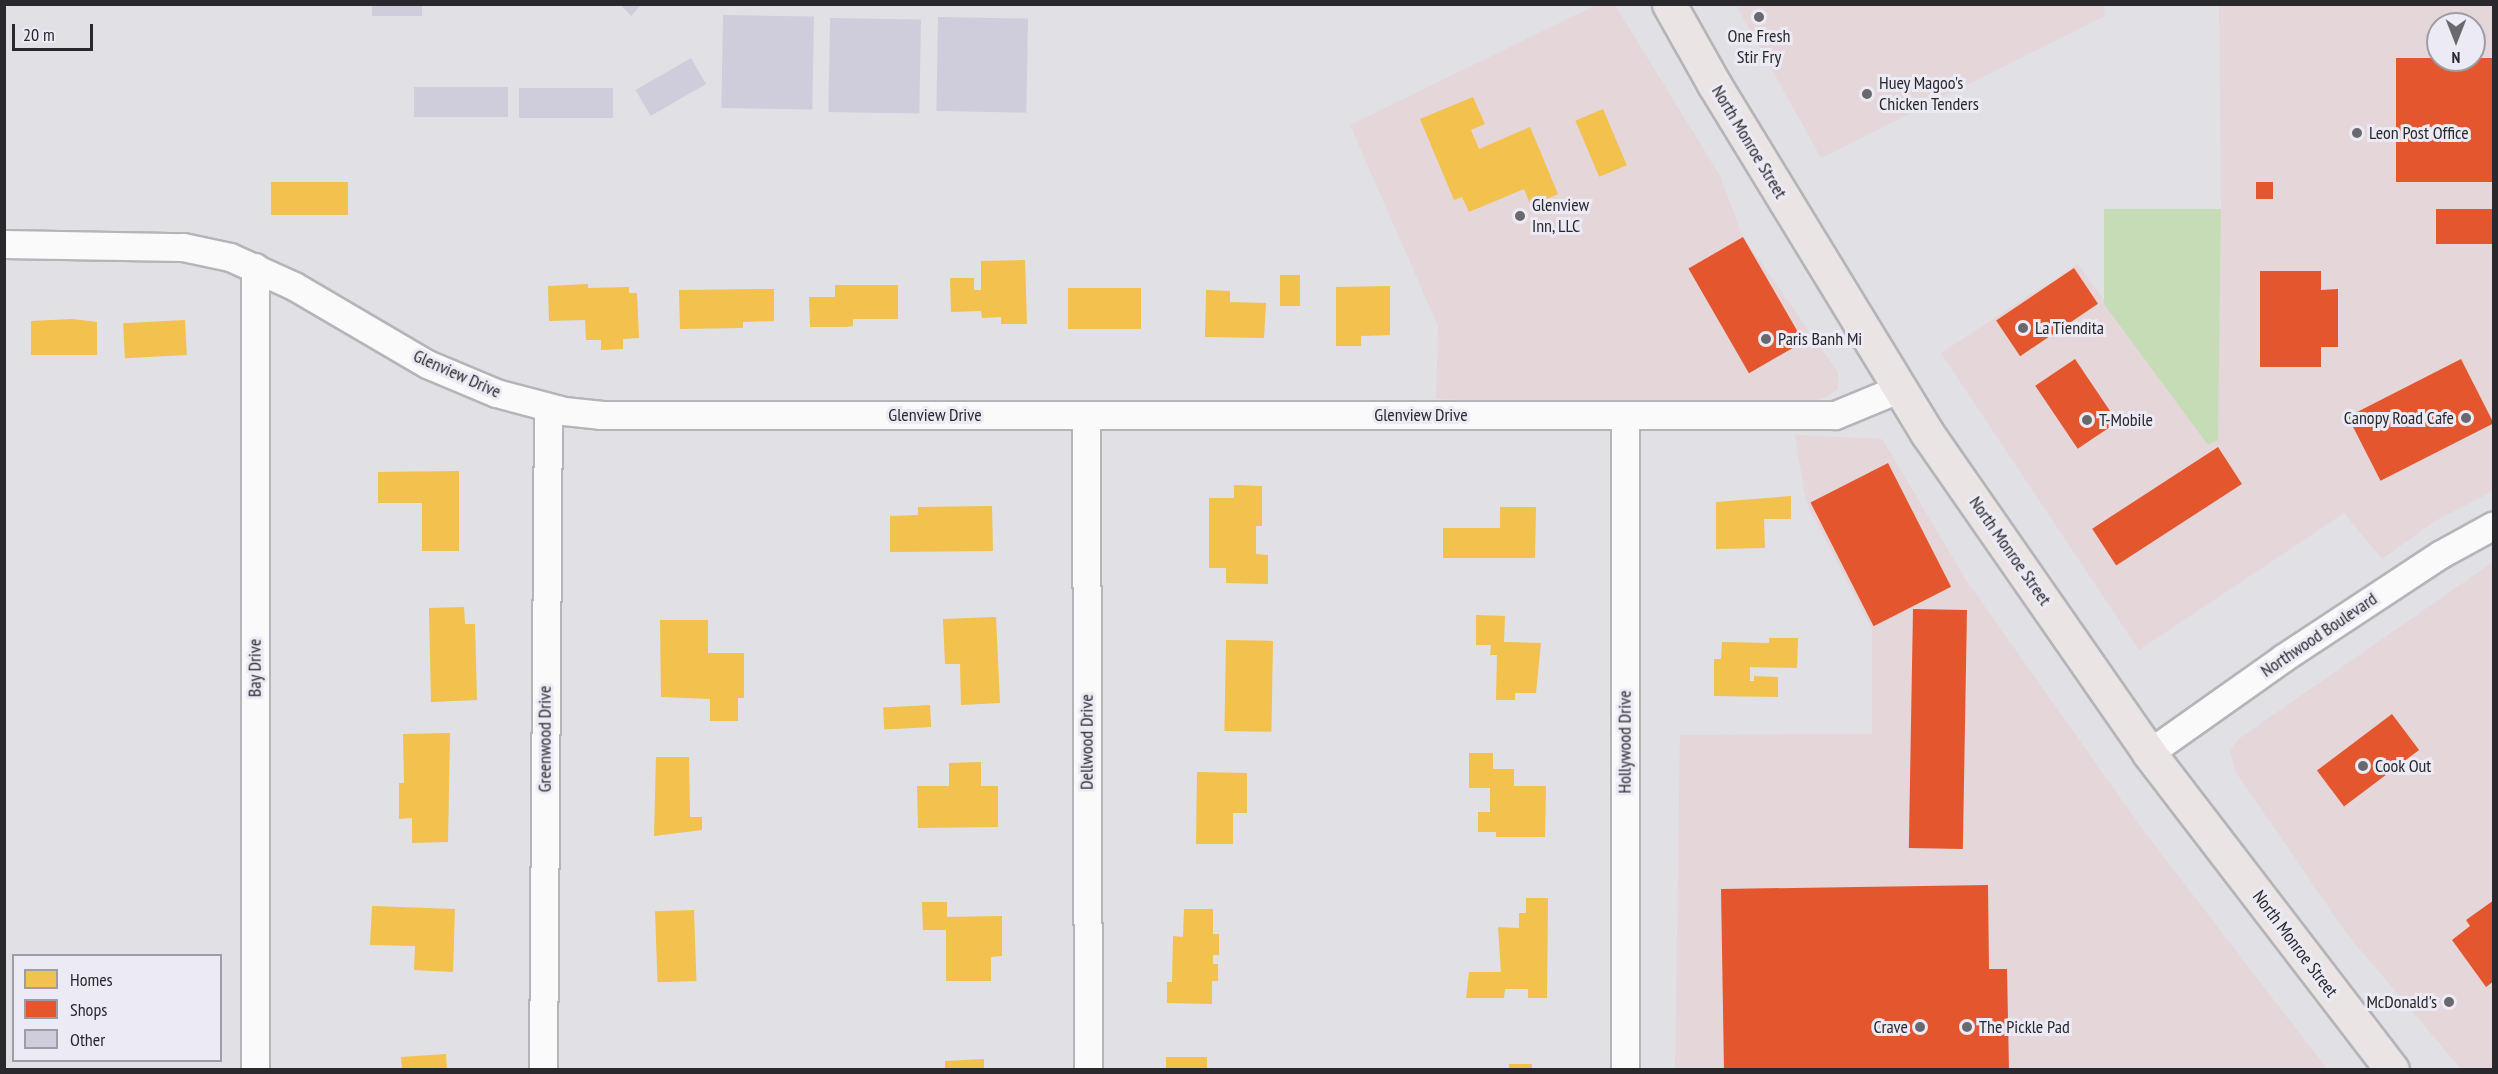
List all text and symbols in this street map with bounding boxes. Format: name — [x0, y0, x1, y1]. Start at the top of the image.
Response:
marker: One Fresh Stir Fry — [1752, 10, 1766, 24]
scale bar — [15, 12, 96, 50]
north arrow — [2426, 12, 2486, 72]
text: 20 m — [23, 23, 55, 46]
place label: One Fresh Stir Fry — [1728, 26, 1790, 68]
text: N — [2452, 48, 2460, 68]
place label: Huey Magoo's Chicken Tenders — [1879, 73, 1979, 116]
street label: North Monroe Street — [1707, 82, 1791, 202]
marker: Huey Magoo's Chicken Tenders — [1860, 87, 1874, 101]
place label: Leon Post Office — [2369, 122, 2469, 144]
marker: Leon Post Office — [2350, 126, 2364, 140]
place label: Glenview Inn, LLC — [1532, 195, 1589, 238]
marker: Glenview Inn, LLC — [1513, 209, 1527, 223]
place label: La Tiendita — [2035, 317, 2104, 339]
marker: La Tiendita — [2016, 321, 2030, 335]
place label: Paris Banh Mi — [1778, 328, 1862, 350]
marker: Paris Banh Mi — [1759, 332, 1773, 346]
street label: Glenview Drive — [410, 345, 504, 403]
street label: Glenview Drive — [888, 404, 982, 426]
street label: Glenview Drive — [1374, 404, 1468, 426]
place label: Canopy Road Cafe — [2343, 407, 2454, 429]
place label: T-Mobile — [2099, 409, 2153, 431]
marker: Canopy Road Cafe — [2459, 411, 2473, 425]
marker: T-Mobile — [2080, 413, 2094, 427]
street label: North Monroe Street — [1964, 492, 2056, 610]
street label: Northwood Boulevard — [2257, 588, 2381, 682]
street label: Bay Drive — [244, 639, 266, 697]
street label: Greenwood Drive — [534, 686, 556, 792]
street label: Hollywood Drive — [1614, 690, 1636, 794]
street label: Dellwood Drive — [1076, 694, 1098, 790]
place label: Cook Out — [2375, 755, 2432, 777]
marker: Cook Out — [2356, 759, 2370, 773]
street label: North Monroe Street — [2248, 886, 2342, 1002]
legend — [12, 954, 222, 1062]
text: Homes — [70, 968, 113, 991]
place label: McDonald's — [2366, 991, 2437, 1013]
marker: McDonald's — [2442, 995, 2456, 1009]
text: Shops — [70, 998, 107, 1021]
place label: Crave — [1873, 1016, 1908, 1038]
place label: The Pickle Pad — [1979, 1016, 2070, 1038]
marker: Crave — [1913, 1020, 1927, 1034]
marker: The Pickle Pad — [1960, 1020, 1974, 1034]
text: Other — [70, 1028, 105, 1051]

